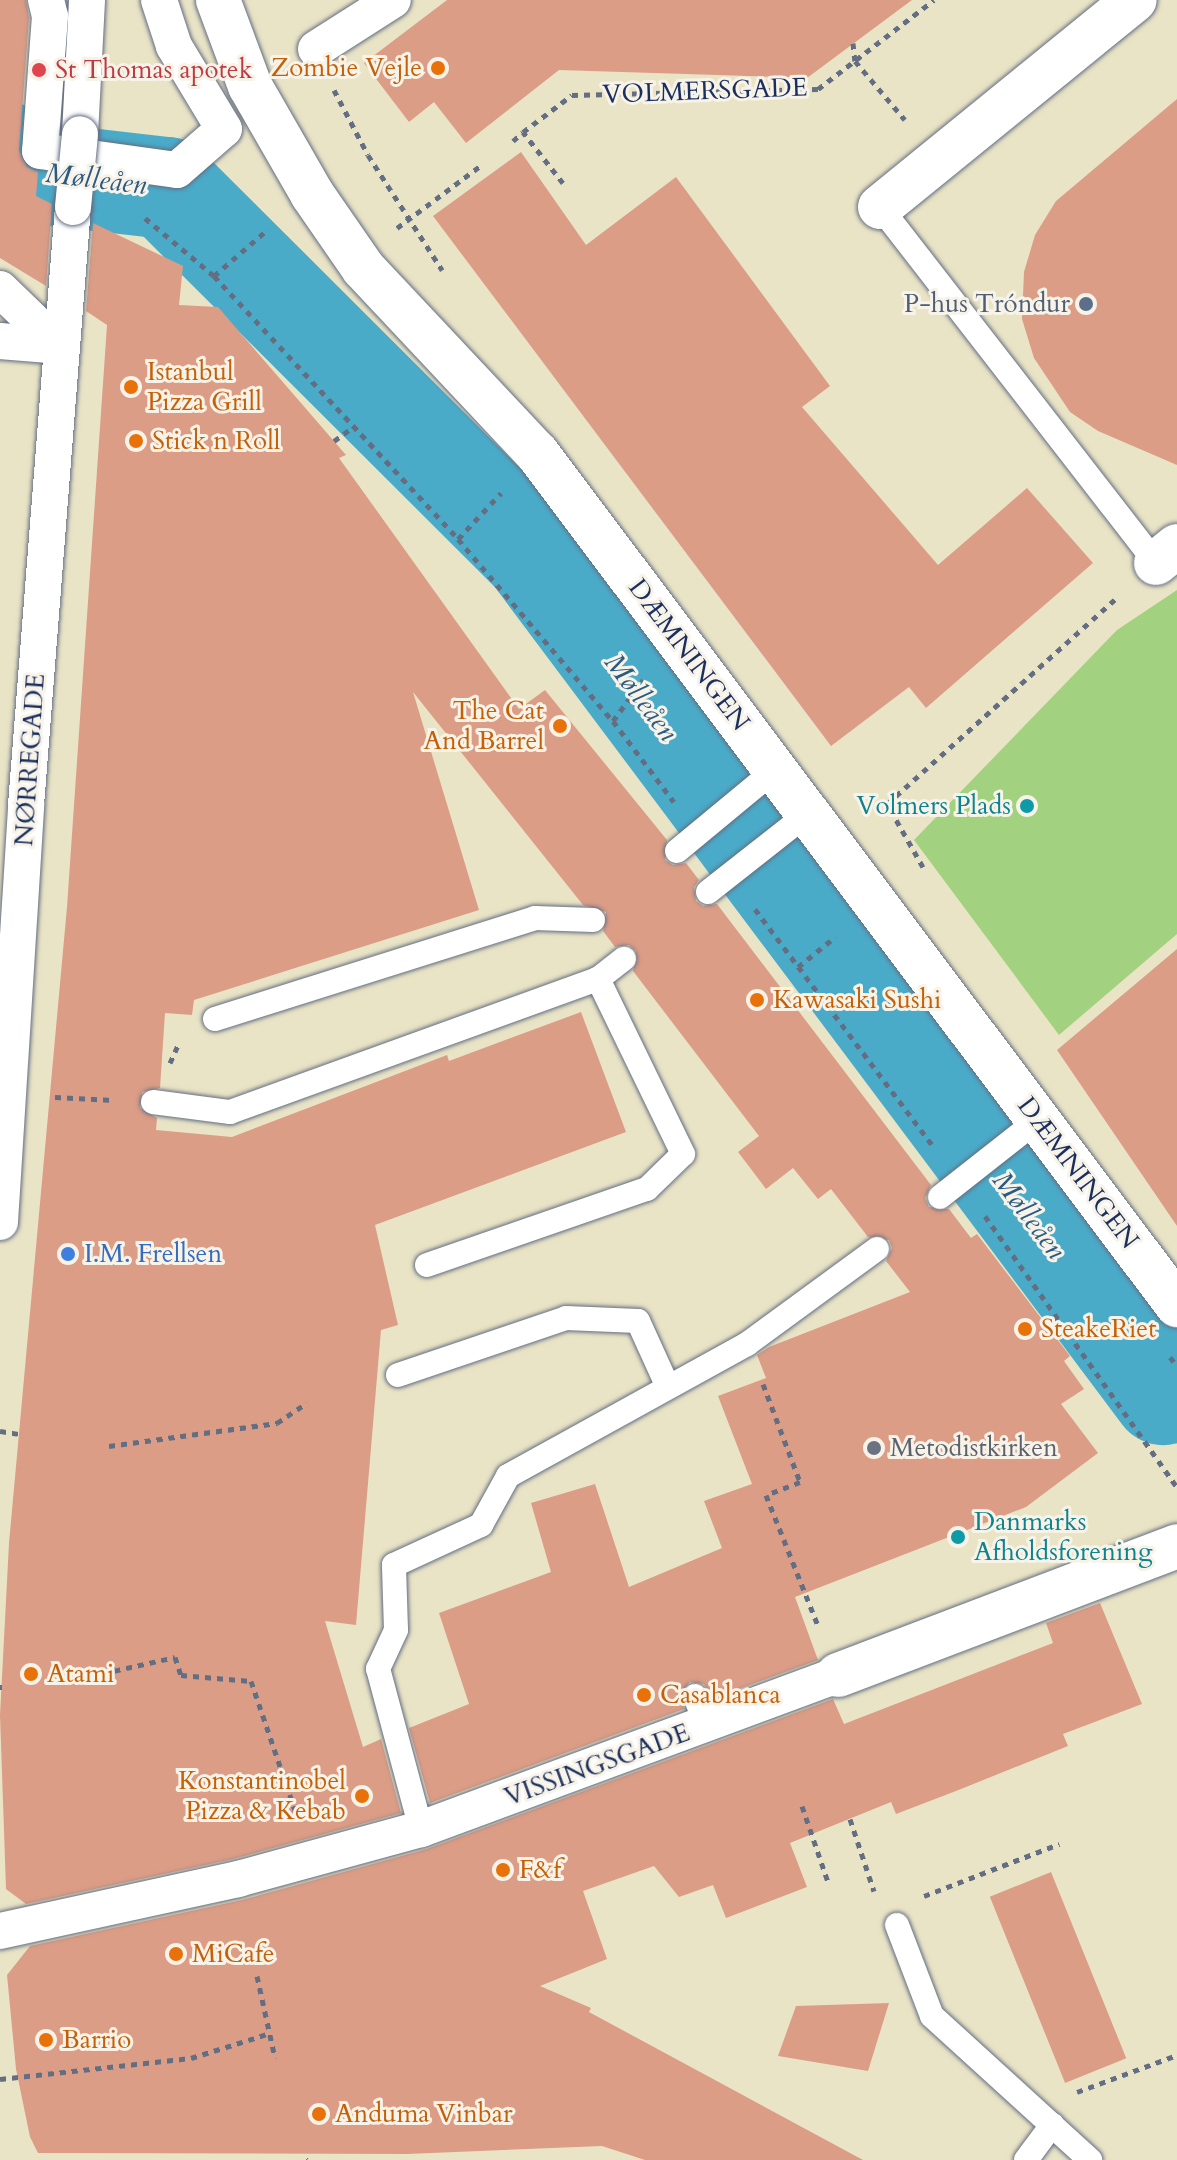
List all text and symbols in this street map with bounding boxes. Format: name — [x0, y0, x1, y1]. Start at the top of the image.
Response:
place label: Zombie Vejle — [271, 52, 422, 84]
place label: St Thomas apotek — [55, 54, 253, 86]
marker: Zombie Vejle — [429, 59, 447, 77]
marker: St Thomas apotek — [30, 61, 48, 79]
street label: VOLMERSGADE — [602, 72, 808, 110]
water label: Mølleåen — [44, 156, 148, 202]
place label: P-hus Tróndur — [904, 288, 1070, 320]
marker: P-hus Tróndur — [1077, 295, 1095, 313]
place label: Istanbul Pizza Grill — [147, 356, 262, 418]
marker: Istanbul Pizza Grill — [122, 378, 140, 396]
place label: Stick n Roll — [152, 425, 280, 457]
marker: Stick n Roll — [127, 432, 145, 450]
street label: DÆMNINGEN — [622, 573, 756, 737]
water label: Mølleåen — [597, 646, 685, 748]
street label: NØRREGADE — [8, 673, 52, 847]
place label: The Cat And Barrel — [424, 695, 544, 756]
marker: The Cat And Barrel — [551, 717, 569, 735]
place label: Volmers Plads — [857, 790, 1011, 822]
marker: Volmers Plads — [1018, 797, 1036, 815]
place label: Kawasaki Sushi — [773, 984, 941, 1016]
marker: Kawasaki Sushi — [748, 991, 766, 1009]
street label: DÆMNINGEN — [1011, 1091, 1145, 1255]
water label: Mølleåen — [985, 1164, 1073, 1266]
place label: I.M. Frellsen — [84, 1238, 222, 1270]
marker: I.M. Frellsen — [59, 1245, 77, 1263]
place label: SteakeRiet — [1041, 1313, 1156, 1345]
marker: SteakeRiet — [1016, 1320, 1034, 1338]
place label: Metodistkirken — [890, 1432, 1058, 1464]
marker: Metodistkirken — [865, 1439, 883, 1457]
place label: Danmarks Afholdsforening — [974, 1506, 1153, 1568]
marker: Danmarks Afholdsforening — [949, 1528, 967, 1546]
place label: Atami — [47, 1658, 114, 1690]
marker: Atami — [22, 1665, 40, 1683]
place label: Casablanca — [660, 1679, 781, 1711]
marker: Casablanca — [635, 1686, 653, 1704]
street label: VISSINGSGADE — [500, 1717, 694, 1813]
place label: Konstantinobel Pizza & Kebab — [178, 1765, 346, 1826]
marker: Konstantinobel Pizza & Kebab — [353, 1787, 371, 1805]
place label: F&f — [519, 1854, 561, 1886]
marker: F&f — [494, 1861, 512, 1879]
place label: MiCafe — [192, 1938, 275, 1970]
marker: MiCafe — [167, 1945, 185, 1963]
place label: Barrio — [62, 2024, 131, 2056]
marker: Barrio — [37, 2031, 55, 2049]
place label: Anduma Vinbar — [335, 2098, 512, 2130]
marker: Anduma Vinbar — [310, 2105, 328, 2123]

